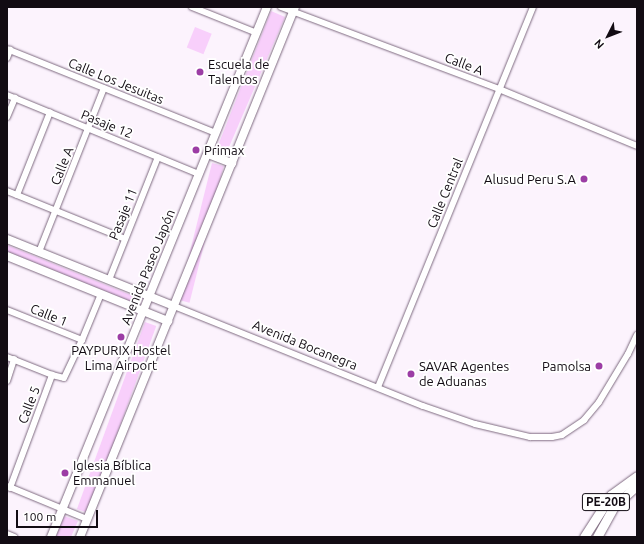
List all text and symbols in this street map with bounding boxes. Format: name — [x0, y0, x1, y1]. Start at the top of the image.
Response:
north arrow — [588, 16, 628, 56]
text: N — [592, 37, 606, 51]
street label: Calle A — [442, 50, 486, 78]
street label: Calle Los Jesuitas — [66, 55, 166, 107]
place label: Escuela de Talentos — [208, 57, 269, 88]
marker: Escuela de Talentos — [195, 67, 205, 77]
street label: Pasaje 12 — [79, 107, 135, 141]
place label: Primax — [204, 142, 244, 158]
street label: Calle A — [47, 144, 77, 188]
marker: Primax — [191, 145, 201, 155]
street label: Calle Central — [424, 156, 466, 230]
place label: Alusud Peru S.A — [484, 171, 576, 187]
marker: Alusud Peru S.A — [579, 174, 589, 184]
street label: Pasaje 11 — [106, 186, 140, 242]
street label: Avenida Paseo Japón — [118, 207, 178, 327]
street label: Calle 1 — [28, 300, 70, 330]
street label: Avenida Bocanegra — [250, 317, 360, 373]
marker: PAYPURIX Hostel Lima Airport — [116, 332, 126, 342]
place label: PAYPURIX Hostel Lima Airport — [71, 343, 171, 374]
place label: Pamolsa — [542, 358, 591, 374]
place label: SAVAR Agentes de Aduanas — [419, 359, 509, 390]
marker: Pamolsa — [594, 361, 604, 371]
marker: SAVAR Agentes de Aduanas — [406, 369, 416, 379]
street label: Calle 5 — [15, 384, 43, 426]
place label: Iglesia Bíblica Emmanuel — [73, 458, 151, 489]
marker: Iglesia Bíblica Emmanuel — [60, 468, 70, 478]
road number: PE-20B — [581, 492, 631, 512]
scale bar — [18, 502, 100, 528]
text: 100 m — [23, 510, 56, 523]

